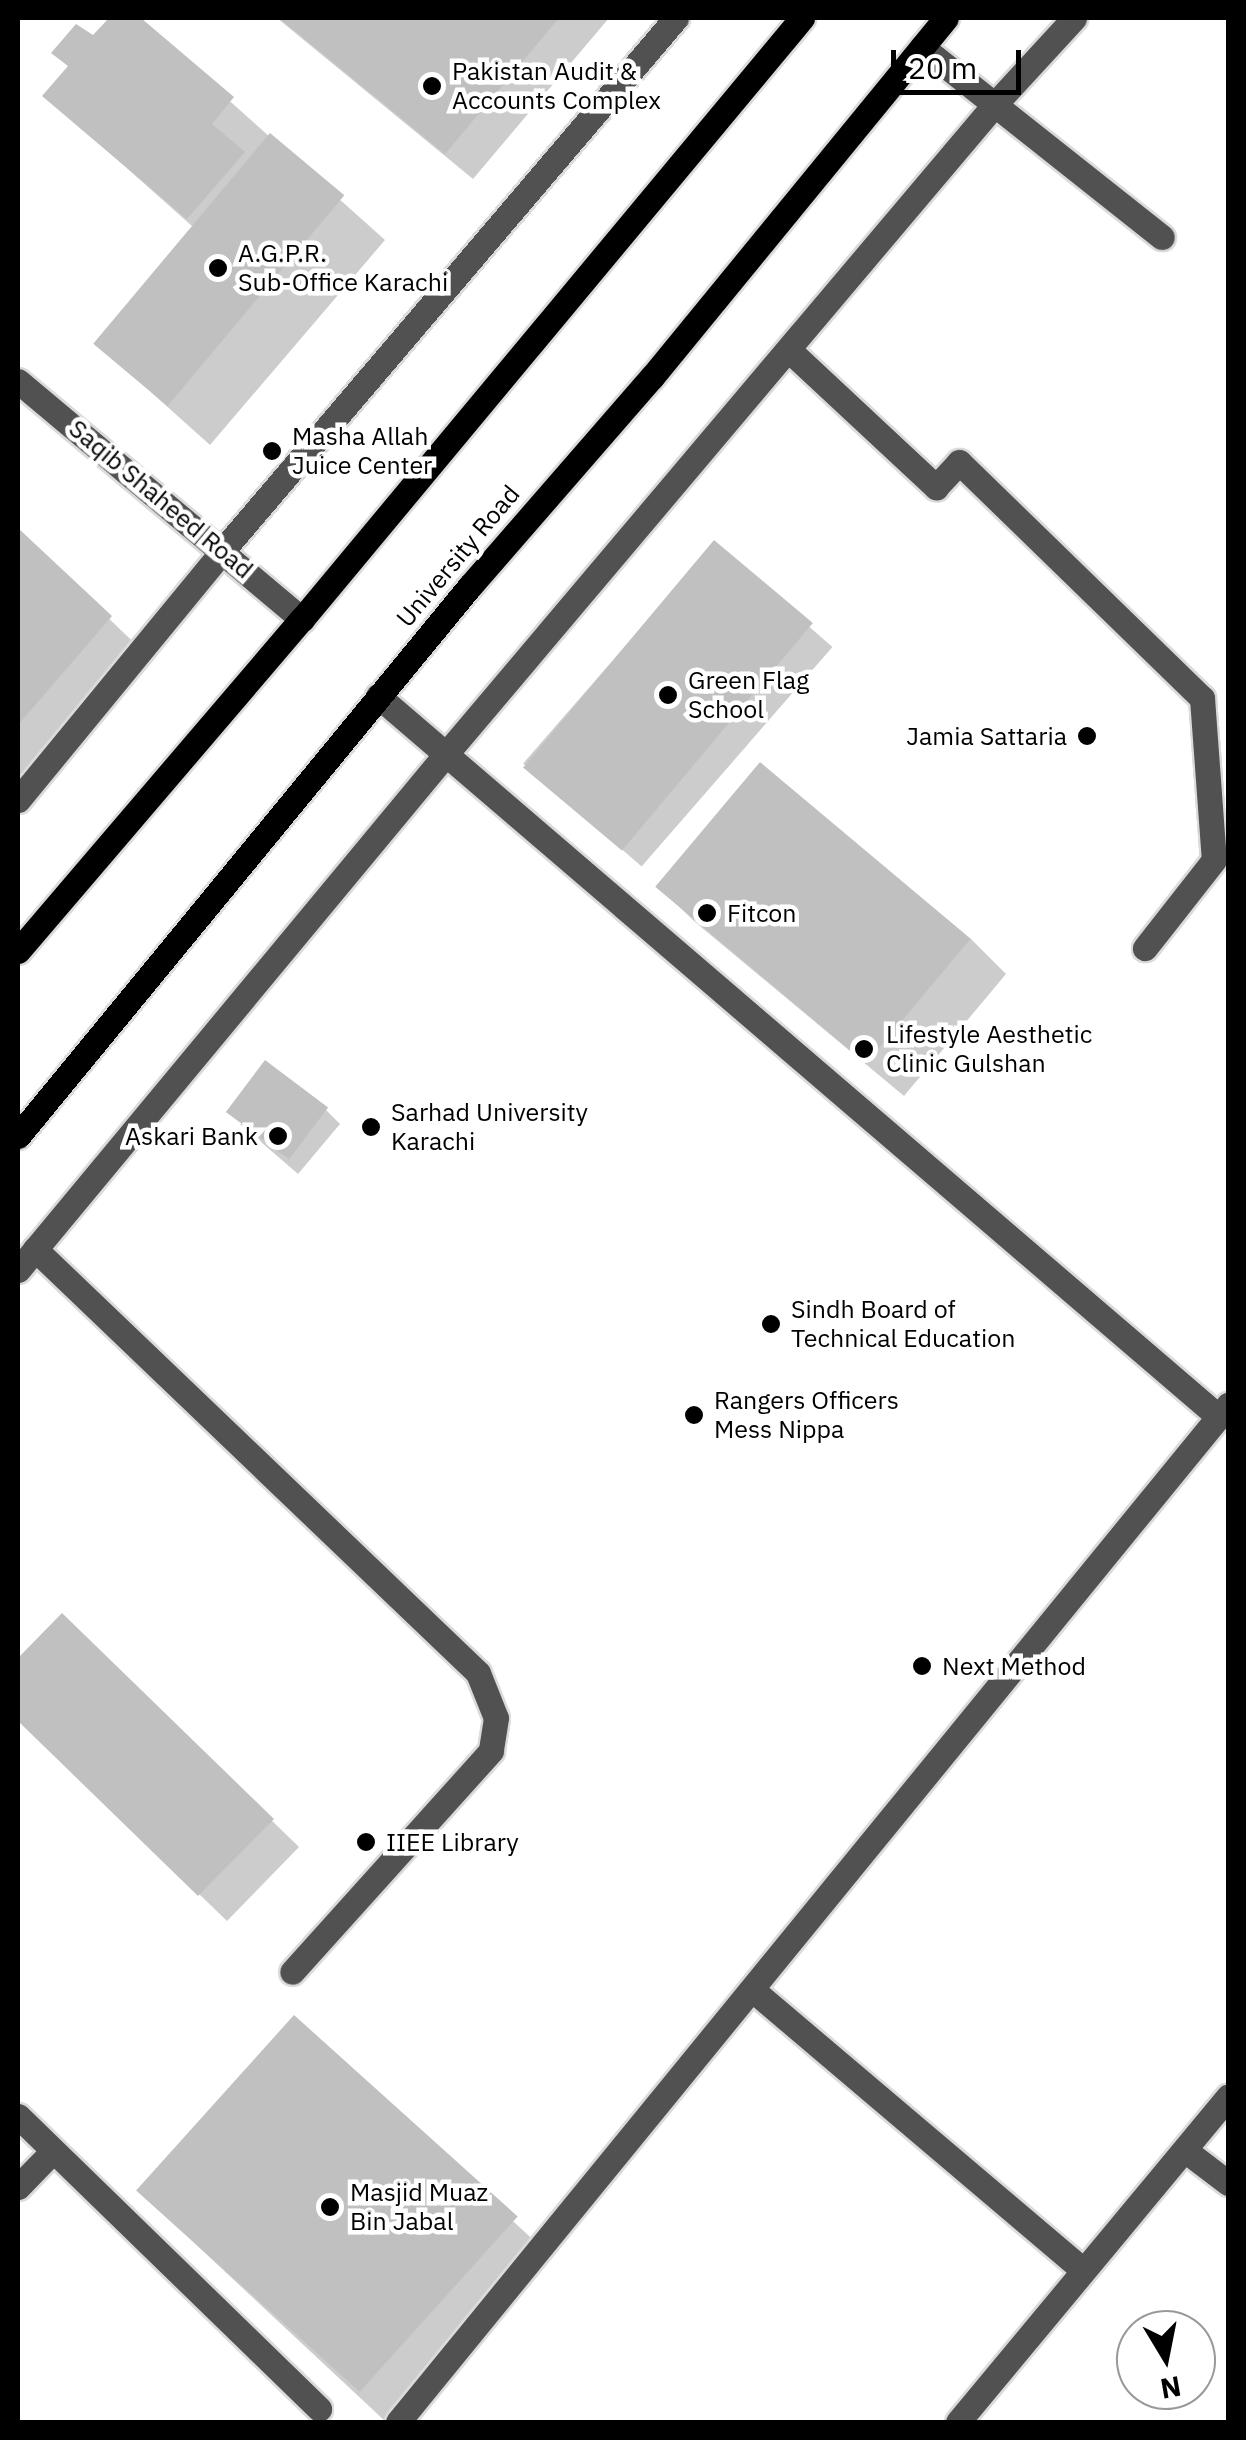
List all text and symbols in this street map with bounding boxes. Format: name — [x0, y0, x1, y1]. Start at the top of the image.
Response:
scale bar — [896, 30, 1026, 92]
text: 20 m — [908, 48, 977, 87]
place label: Pakistan Audit & Accounts Complex — [452, 57, 661, 116]
marker: Pakistan Audit & Accounts Complex — [421, 75, 443, 97]
place label: A.G.P.R. Sub-Office Karachi — [238, 239, 448, 298]
marker: A.G.P.R. Sub-Office Karachi — [207, 257, 229, 279]
street label: Saqib Shaheed Road — [63, 413, 259, 585]
place label: Masha Allah Juice Center — [292, 422, 432, 481]
marker: Masha Allah Juice Center — [261, 440, 283, 462]
street label: University Road — [390, 479, 526, 633]
place label: Green Flag School — [688, 666, 809, 725]
marker: Green Flag School — [657, 684, 679, 706]
place label: Jamia Sattaria — [906, 721, 1067, 751]
marker: Jamia Sattaria — [1076, 725, 1098, 747]
place label: Fitcon — [727, 898, 797, 928]
marker: Fitcon — [696, 902, 718, 924]
place label: Lifestyle Aesthetic Clinic Gulshan — [886, 1020, 1092, 1079]
marker: Lifestyle Aesthetic Clinic Gulshan — [851, 1036, 877, 1062]
place label: Sarhad University Karachi — [391, 1098, 588, 1157]
marker: Sarhad University Karachi — [360, 1116, 382, 1138]
place label: Askari Bank — [125, 1121, 258, 1151]
marker: Askari Bank — [267, 1125, 289, 1147]
place label: Sindh Board of Technical Education — [791, 1295, 1015, 1354]
marker: Sindh Board of Technical Education — [760, 1313, 782, 1335]
place label: Rangers Officers Mess Nippa — [714, 1386, 899, 1445]
marker: Rangers Officers Mess Nippa — [683, 1404, 705, 1426]
place label: Next Method — [942, 1651, 1086, 1681]
marker: Next Method — [911, 1655, 933, 1677]
place label: IIEE Library — [386, 1827, 519, 1857]
marker: IIEE Library — [355, 1831, 377, 1853]
place label: Masjid Muaz Bin Jabal — [350, 2178, 488, 2237]
marker: Masjid Muaz Bin Jabal — [319, 2196, 341, 2218]
north arrow — [1116, 2310, 1216, 2410]
text: N — [1158, 2368, 1184, 2408]

